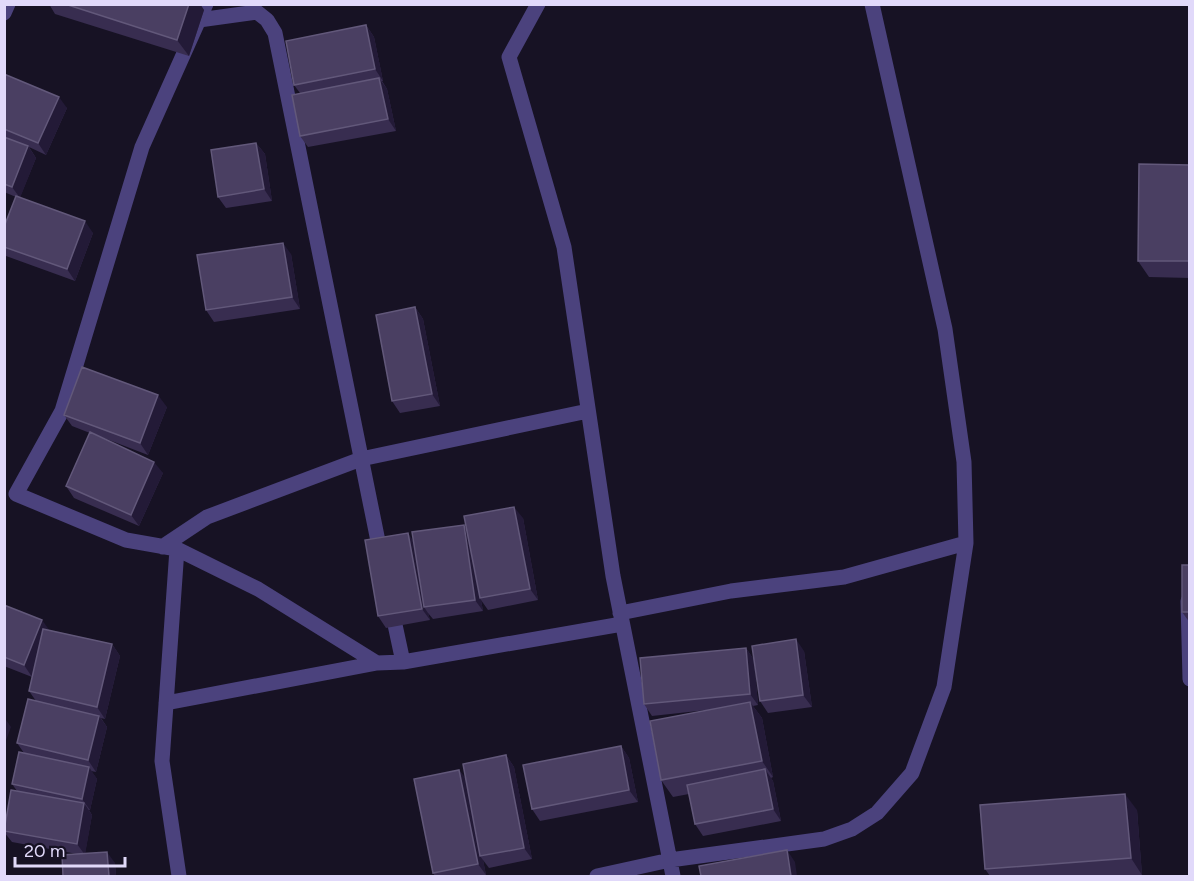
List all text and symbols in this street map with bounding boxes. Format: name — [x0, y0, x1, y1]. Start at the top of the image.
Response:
scale bar — [15, 830, 124, 868]
text: 20 m — [24, 840, 65, 862]

